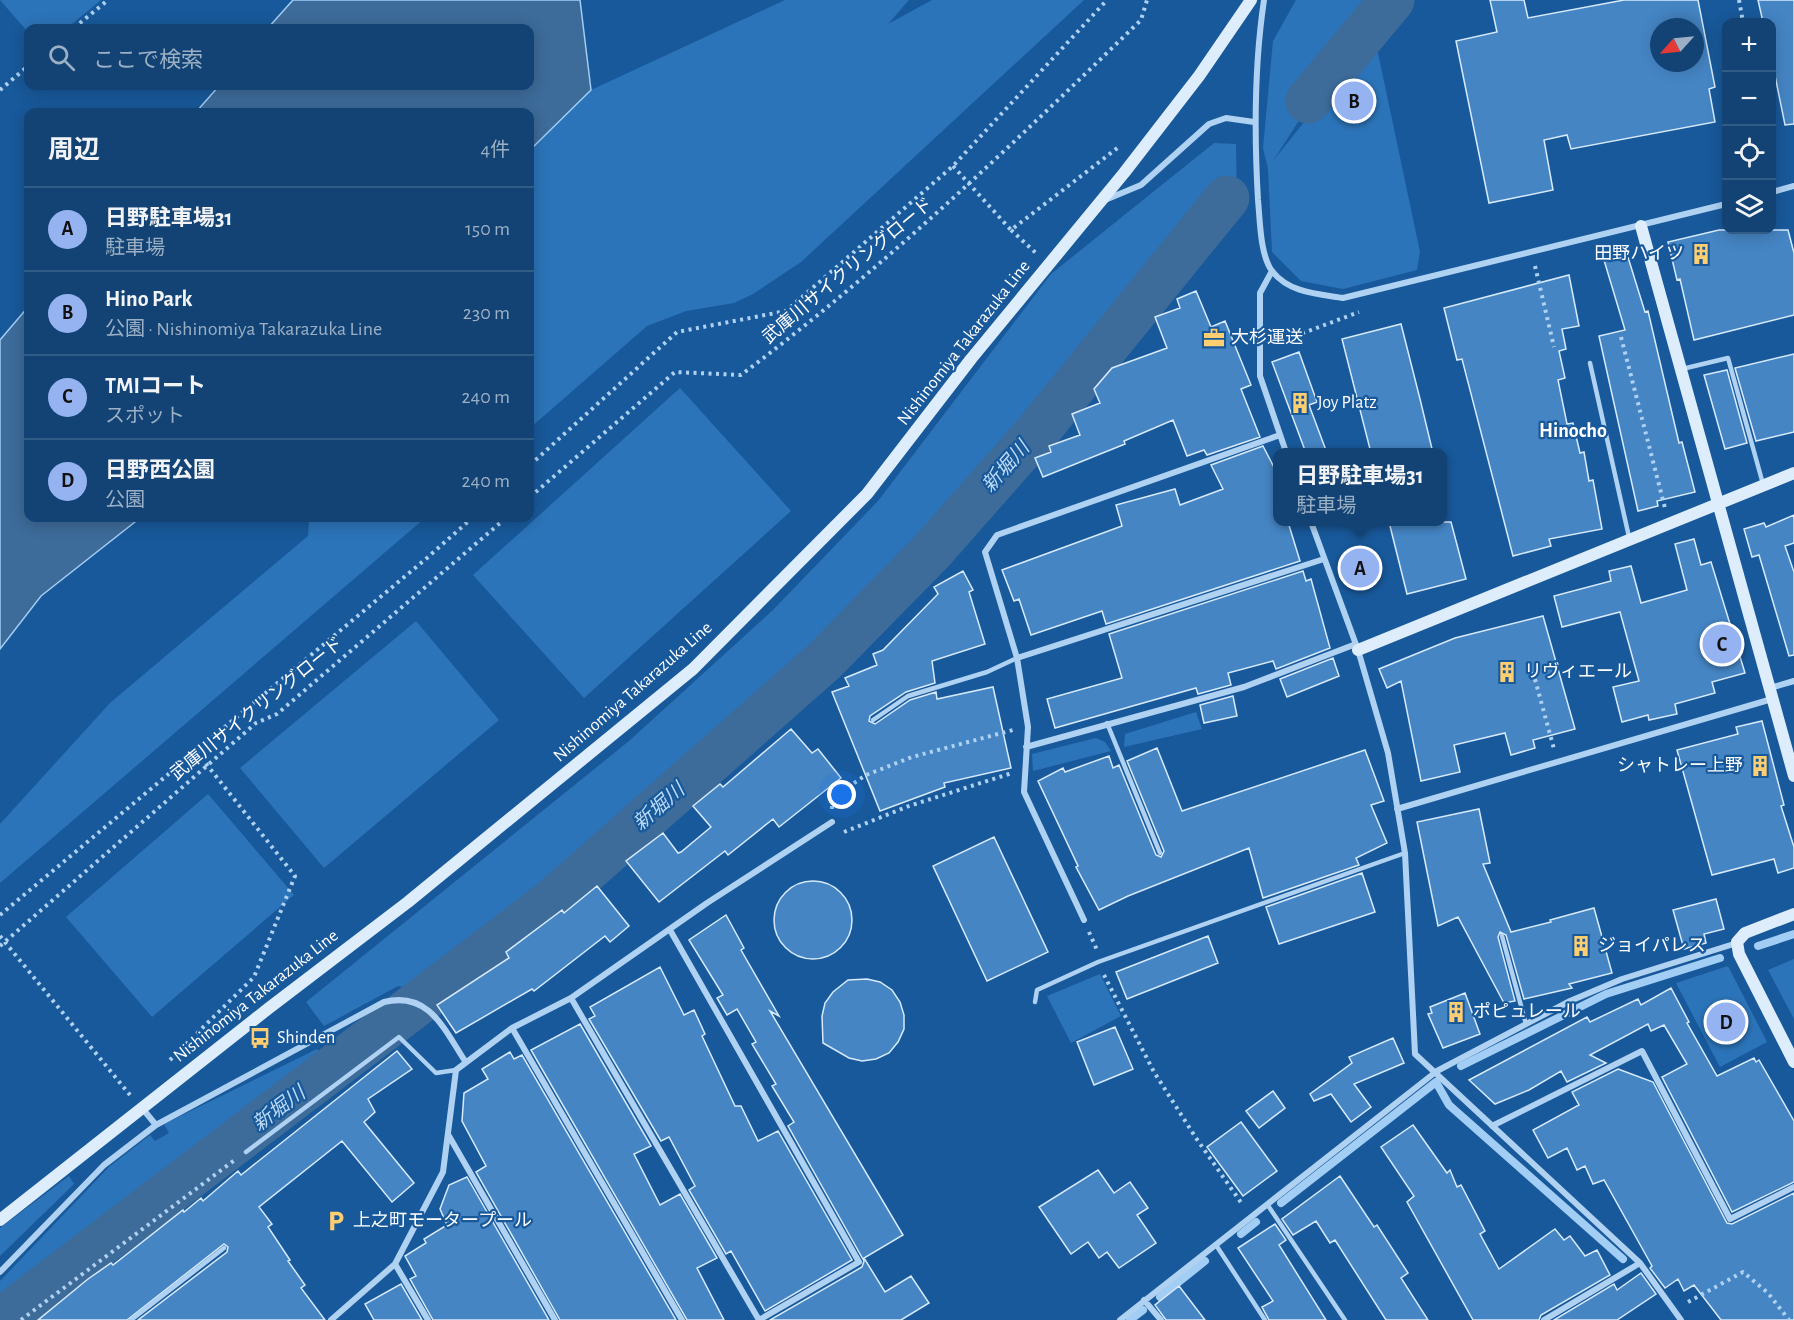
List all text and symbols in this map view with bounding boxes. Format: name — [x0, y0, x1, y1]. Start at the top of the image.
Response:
north arrow — [1650, 18, 1704, 72]
map controls — [1722, 18, 1776, 234]
button: + — [1722, 18, 1776, 72]
search box — [24, 24, 534, 90]
icon: search — [45, 41, 78, 74]
text: ここで検索 — [93, 49, 203, 71]
button: − — [1722, 72, 1776, 126]
pin: B — [1334, 78, 1374, 124]
button: locate — [1722, 126, 1776, 180]
text: 周辺 — [48, 137, 100, 163]
text: 4件 — [480, 140, 510, 160]
button: layers — [1722, 180, 1776, 234]
street label: 武庫川サイクリングロード — [758, 193, 936, 347]
text: 日野駐車場31 — [105, 207, 232, 229]
text: A — [62, 219, 74, 239]
text: 150 m — [465, 219, 510, 239]
text: 駐車場 — [105, 238, 165, 258]
building icon: 田野ハイツ — [1689, 242, 1713, 266]
place label: 田野ハイツ — [1594, 244, 1684, 263]
street label: Nishinomiya Takarazuka Line — [894, 257, 1034, 429]
text: Hino Park — [105, 288, 192, 310]
text: B — [62, 303, 73, 323]
text: 230 m — [463, 303, 510, 323]
text: 公園 · Nishinomiya Takarazuka Line — [105, 319, 382, 339]
office icon: 大杉運送 — [1202, 326, 1226, 350]
place label: 大杉運送 — [1231, 328, 1303, 347]
text: TMIコート — [105, 375, 206, 397]
text: C — [62, 387, 73, 407]
text: 240 m — [461, 387, 510, 407]
building icon: Joy Platz — [1288, 391, 1312, 415]
place label: Joy Platz — [1317, 394, 1377, 412]
text: スポット — [105, 406, 185, 426]
district label: Hinocho — [1539, 421, 1607, 441]
water label: 新堀川 — [978, 436, 1035, 496]
popup — [1273, 448, 1447, 526]
text: 日野西公園 — [105, 459, 215, 481]
text: 日野駐車場31 — [1296, 465, 1424, 487]
text: D — [61, 471, 74, 491]
text: 240 m — [461, 471, 510, 491]
text: 公園 — [105, 490, 145, 510]
text: 駐車場 — [1296, 496, 1356, 516]
pin: A — [1340, 546, 1380, 590]
street label: Nishinomiya Takarazuka Line — [550, 618, 716, 766]
pin: C — [1702, 622, 1742, 666]
street label: 武庫川サイクリングロード — [166, 633, 346, 784]
building icon: リヴィエール — [1495, 660, 1519, 684]
place label: リヴィエール — [1524, 661, 1632, 681]
building icon: シャトレー上野 — [1748, 754, 1772, 778]
place label: シャトレー上野 — [1617, 756, 1743, 775]
water label: 新堀川 — [629, 778, 690, 834]
your location — [827, 780, 856, 809]
street label: Nishinomiya Takarazuka Line — [170, 926, 342, 1066]
building icon: ジョイパレス — [1569, 934, 1593, 958]
place label: ジョイパレス — [1598, 936, 1706, 955]
building icon: ポピュレール — [1444, 1000, 1468, 1024]
pin: D — [1706, 1000, 1746, 1044]
place label: ポピュレール — [1473, 1002, 1581, 1021]
bus stop icon: Shinden — [248, 1026, 272, 1050]
place label: Shinden — [277, 1029, 335, 1047]
water label: 新堀川 — [248, 1081, 311, 1135]
parking icon: 上之町モータープール — [324, 1209, 348, 1233]
place label: 上之町モータープール — [353, 1211, 532, 1230]

